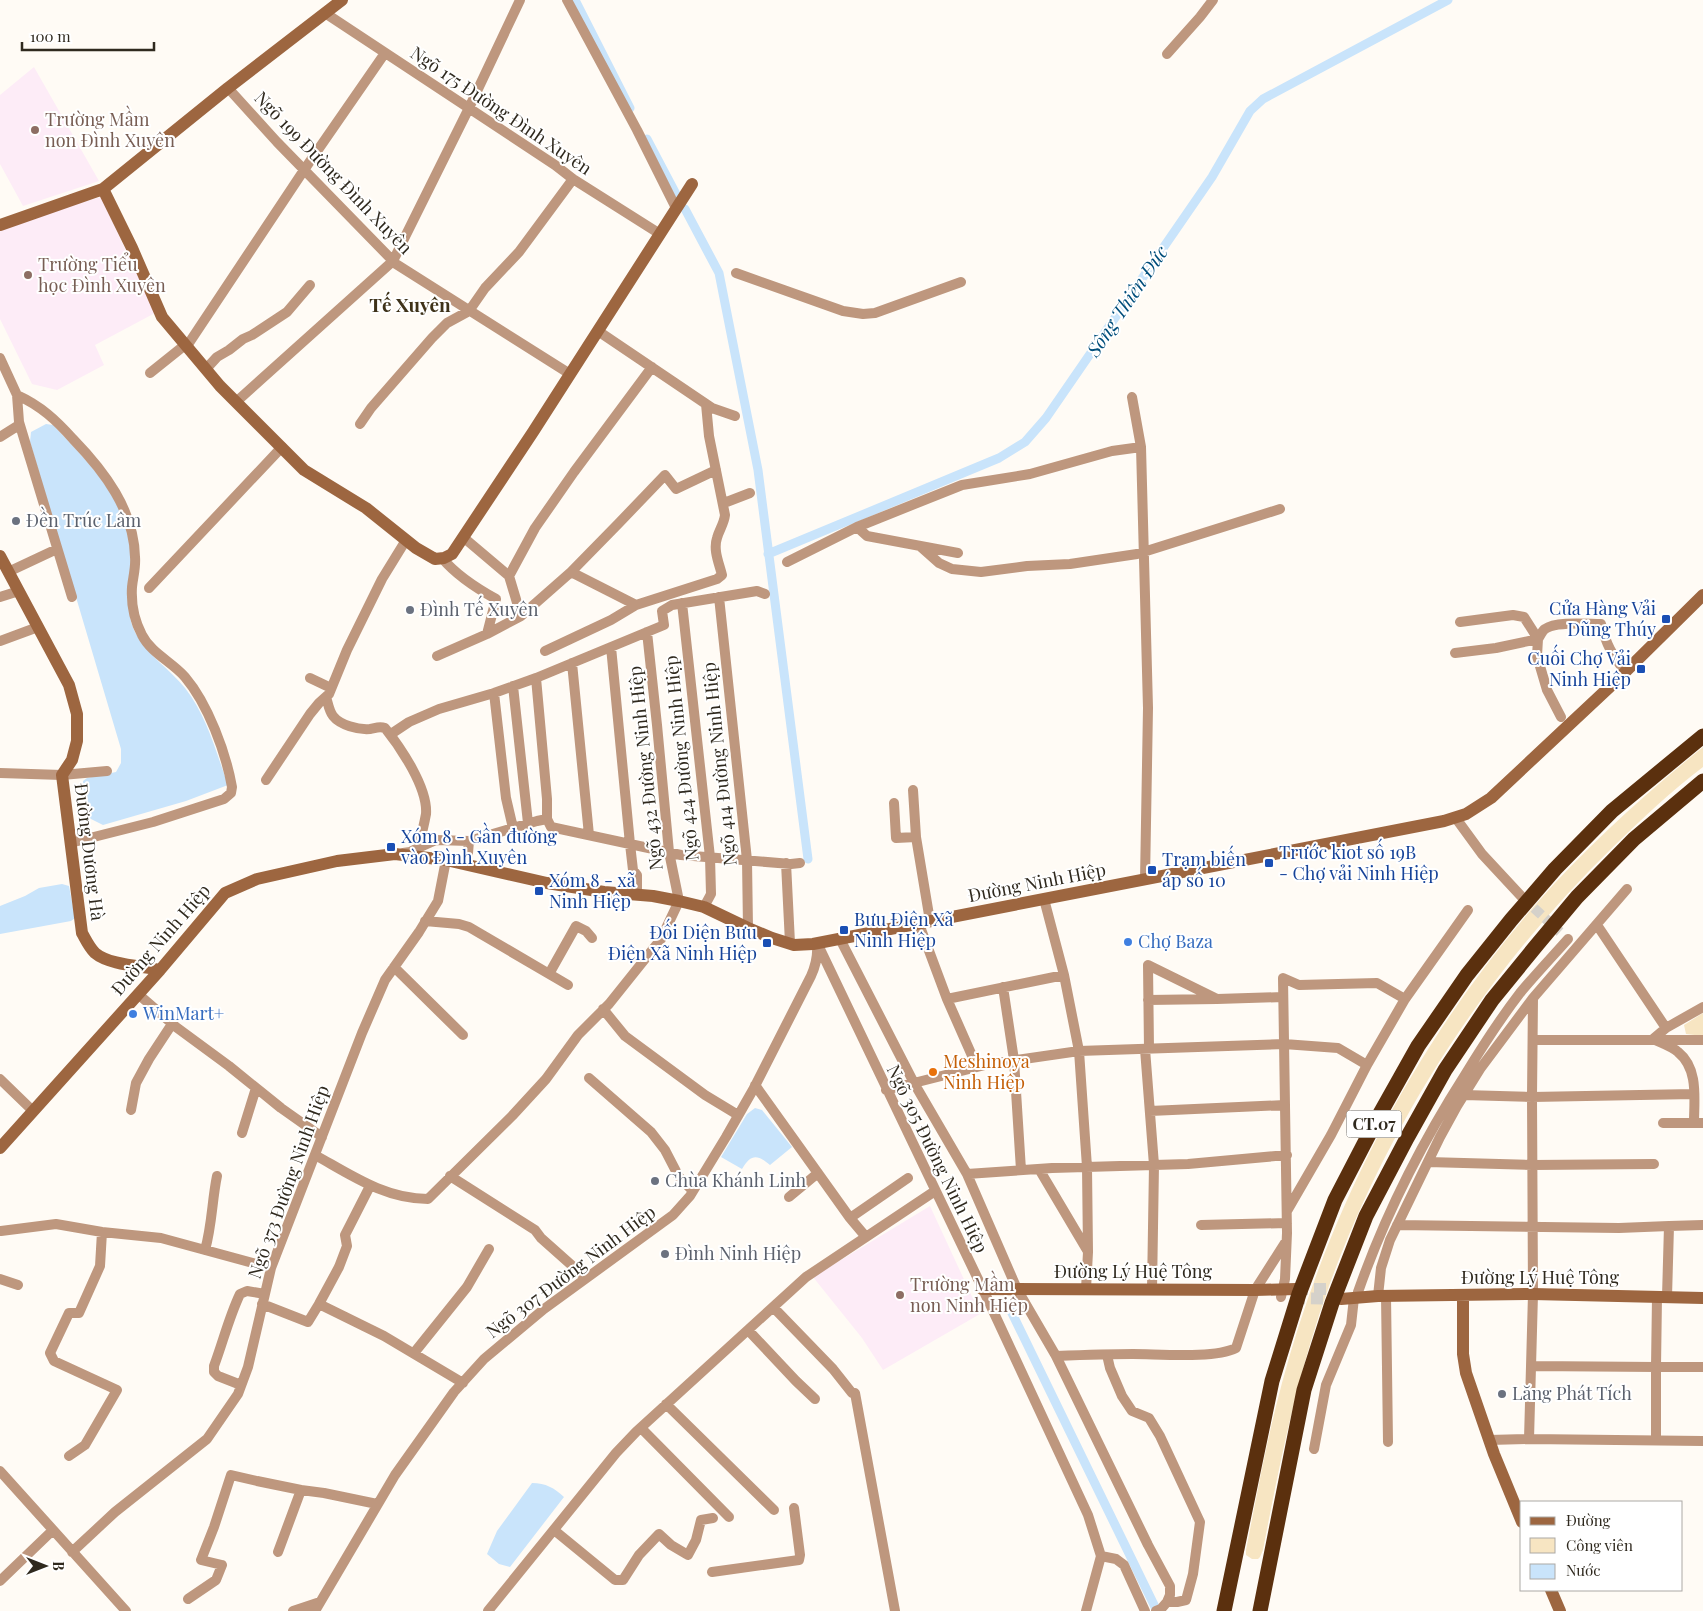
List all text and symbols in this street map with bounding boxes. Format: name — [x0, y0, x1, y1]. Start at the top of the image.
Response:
scale bar — [22, 20, 155, 52]
text: 100 m — [30, 26, 71, 46]
street label: Ngõ 175 Đường Đình Xuyên — [406, 40, 597, 180]
street label: Ngõ 199 Đường Đình Xuyên — [250, 86, 418, 259]
place label: Trường Mầm non Đình Xuyên — [45, 105, 175, 152]
marker: Trường Mầm non Đình Xuyên — [29, 124, 41, 136]
water label: Sông Thiên Đức — [1079, 239, 1173, 362]
place label: Trường Tiểu học Đình Xuyên — [38, 252, 166, 297]
marker: Trường Tiểu học Đình Xuyên — [22, 269, 34, 281]
district label: Tế Xuyên — [369, 291, 451, 317]
place label: Đền Trúc Lâm — [26, 506, 141, 532]
marker: Đền Trúc Lâm — [10, 515, 22, 527]
place label: Đình Tế Xuyên — [420, 595, 539, 621]
place label: Cửa Hàng Vải Dũng Thúy — [1549, 596, 1656, 641]
marker: Đình Tế Xuyên — [404, 604, 416, 616]
marker: Cửa Hàng Vải Dũng Thúy — [1660, 613, 1672, 625]
place label: Cuối Chợ Vải Ninh Hiệp — [1527, 644, 1631, 691]
street label: Ngõ 424 Đường Ninh Hiệp — [658, 654, 704, 862]
street label: Ngõ 414 Đường Ninh Hiệp — [696, 661, 742, 867]
marker: Cuối Chợ Vải Ninh Hiệp — [1635, 663, 1647, 675]
street label: Ngõ 432 Đường Ninh Hiệp — [622, 665, 668, 871]
street label: Đường Dương Hà — [70, 782, 110, 922]
place label: Xóm 8 - Gần đường vào Đình Xuyên — [400, 822, 558, 869]
place label: Trước kiot số 19B - Chợ vải Ninh Hiệp — [1279, 838, 1439, 885]
marker: Xóm 8 - Gần đường vào Đình Xuyên — [385, 841, 397, 853]
place label: Trạm biến áp số 10 — [1162, 845, 1246, 892]
street label: Đường Ninh Hiệp — [966, 857, 1108, 907]
marker: Trước kiot số 19B - Chợ vải Ninh Hiệp — [1263, 857, 1275, 869]
marker: Trạm biến áp số 10 — [1146, 864, 1158, 876]
place label: Xóm 8 - xã Ninh Hiệp — [549, 868, 636, 913]
street label: Đường Ninh Hiệp — [105, 879, 215, 1000]
marker: Xóm 8 - xã Ninh Hiệp — [533, 885, 545, 897]
place label: Bưu Điện Xã Ninh Hiệp — [854, 907, 953, 952]
place label: Đối Diện Bưu Điện Xã Ninh Hiệp — [608, 918, 758, 965]
marker: Bưu Điện Xã Ninh Hiệp — [838, 924, 850, 936]
place label: Chợ Baza — [1138, 929, 1213, 953]
marker: Chợ Baza — [1122, 936, 1134, 948]
marker: Đối Diện Bưu Điện Xã Ninh Hiệp — [761, 937, 773, 949]
place label: WinMart+ — [142, 1001, 224, 1025]
marker: WinMart+ — [127, 1008, 139, 1020]
place label: Meshinoya Ninh Hiệp — [943, 1049, 1030, 1094]
street label: Ngõ 305 Đường Ninh Hiệp — [882, 1060, 994, 1257]
marker: Meshinoya Ninh Hiệp — [927, 1066, 939, 1078]
street label: Ngõ 373 Đường Ninh Hiệp — [242, 1082, 334, 1282]
road number: CT.07 — [1346, 1110, 1402, 1138]
place label: Chùa Khánh Linh — [665, 1168, 806, 1192]
marker: Chùa Khánh Linh — [649, 1175, 661, 1187]
street label: Ngõ 307 Đường Ninh Hiệp — [481, 1199, 660, 1343]
place label: Đình Ninh Hiệp — [675, 1241, 801, 1265]
marker: Đình Ninh Hiệp — [659, 1248, 671, 1260]
street label: Đường Lý Huệ Tông — [1054, 1259, 1212, 1283]
street label: Đường Lý Huệ Tông — [1461, 1265, 1619, 1289]
place label: Trường Mầm non Ninh Hiệp — [910, 1270, 1028, 1317]
marker: Trường Mầm non Ninh Hiệp — [894, 1289, 906, 1301]
place label: Lăng Phát Tích — [1512, 1381, 1632, 1405]
marker: Lăng Phát Tích — [1496, 1388, 1508, 1400]
legend — [1520, 1501, 1683, 1591]
text: Đường — [1566, 1510, 1611, 1530]
text: Công viên — [1566, 1535, 1633, 1555]
north arrow — [20, 1541, 70, 1591]
text: Nước — [1566, 1560, 1601, 1580]
text: B — [49, 1561, 68, 1571]

